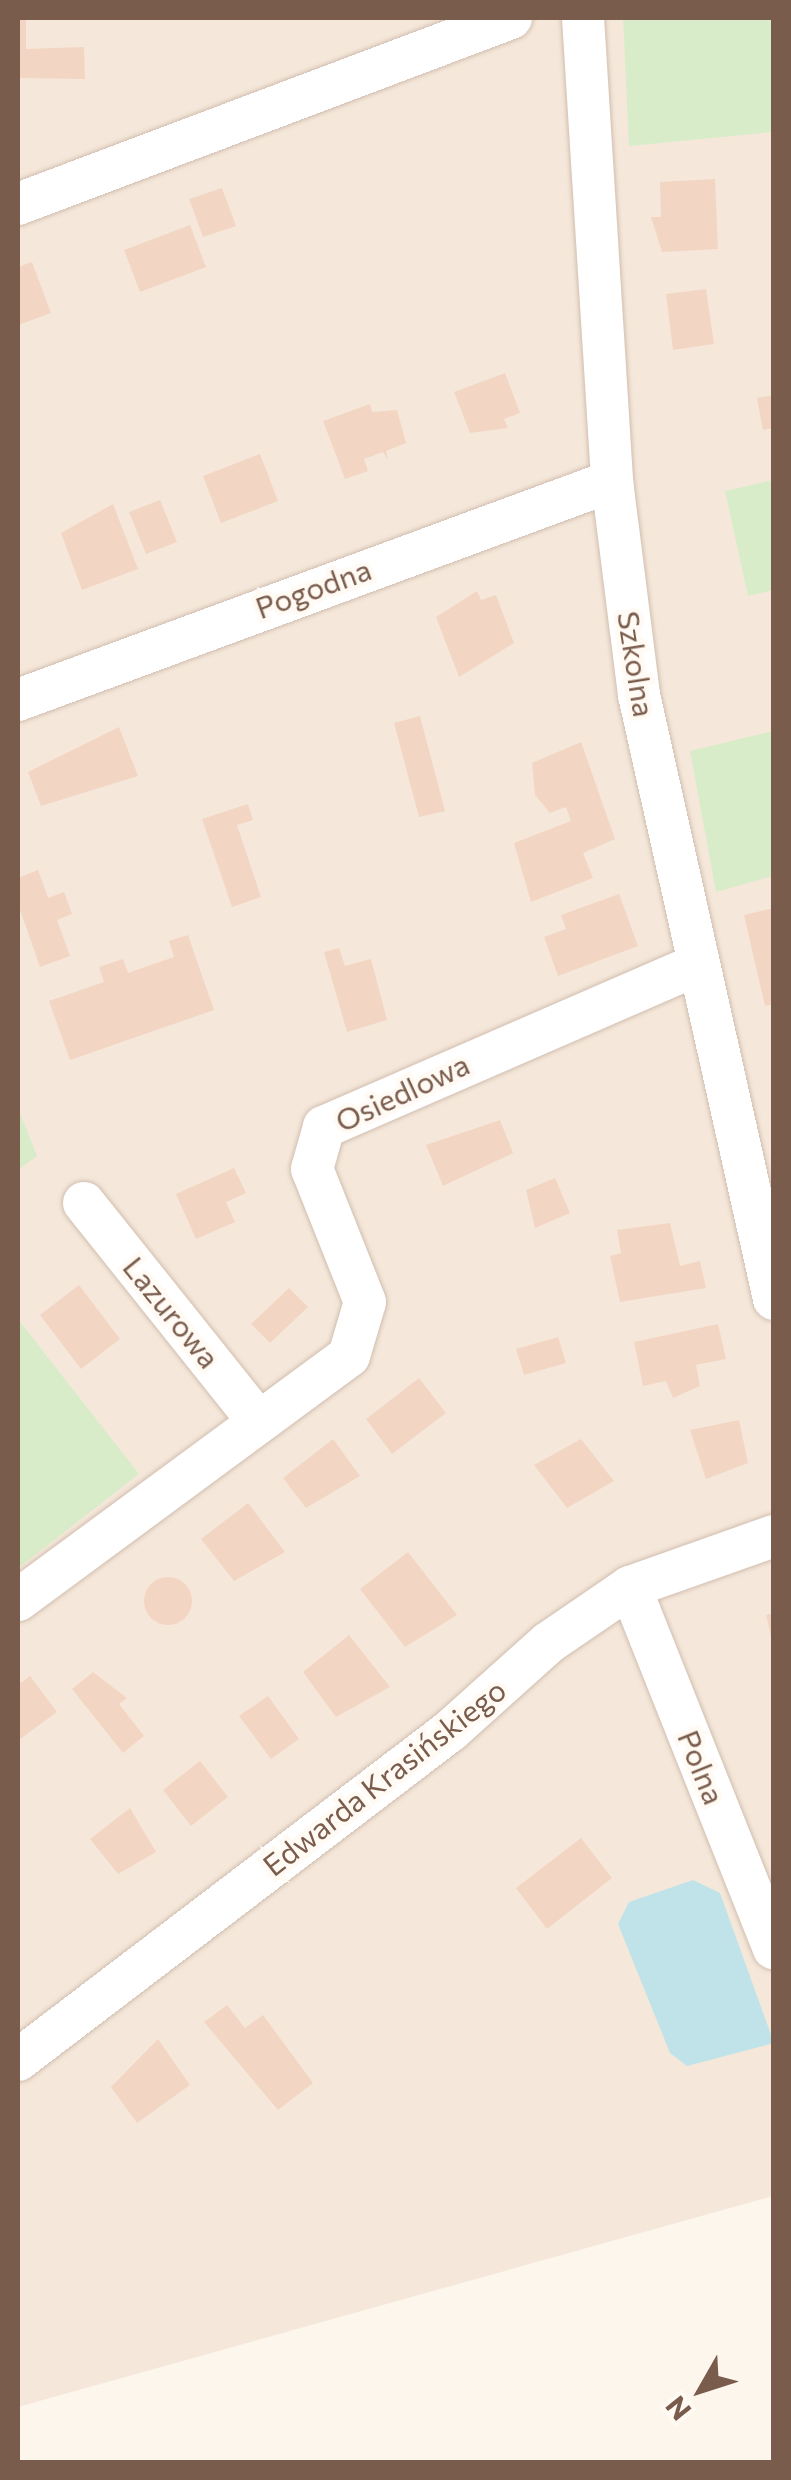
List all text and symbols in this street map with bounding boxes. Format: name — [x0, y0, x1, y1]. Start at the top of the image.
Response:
street label: Pogodna — [250, 551, 376, 625]
street label: Szkolna — [611, 609, 663, 719]
street label: Osiedlowa — [329, 1045, 475, 1139]
street label: Lazurowa — [116, 1249, 228, 1375]
street label: Edwarda Krasińskiego — [255, 1671, 513, 1883]
street label: Polna — [671, 1725, 733, 1809]
north arrow — [651, 2340, 751, 2440]
text: N — [658, 2390, 698, 2428]

